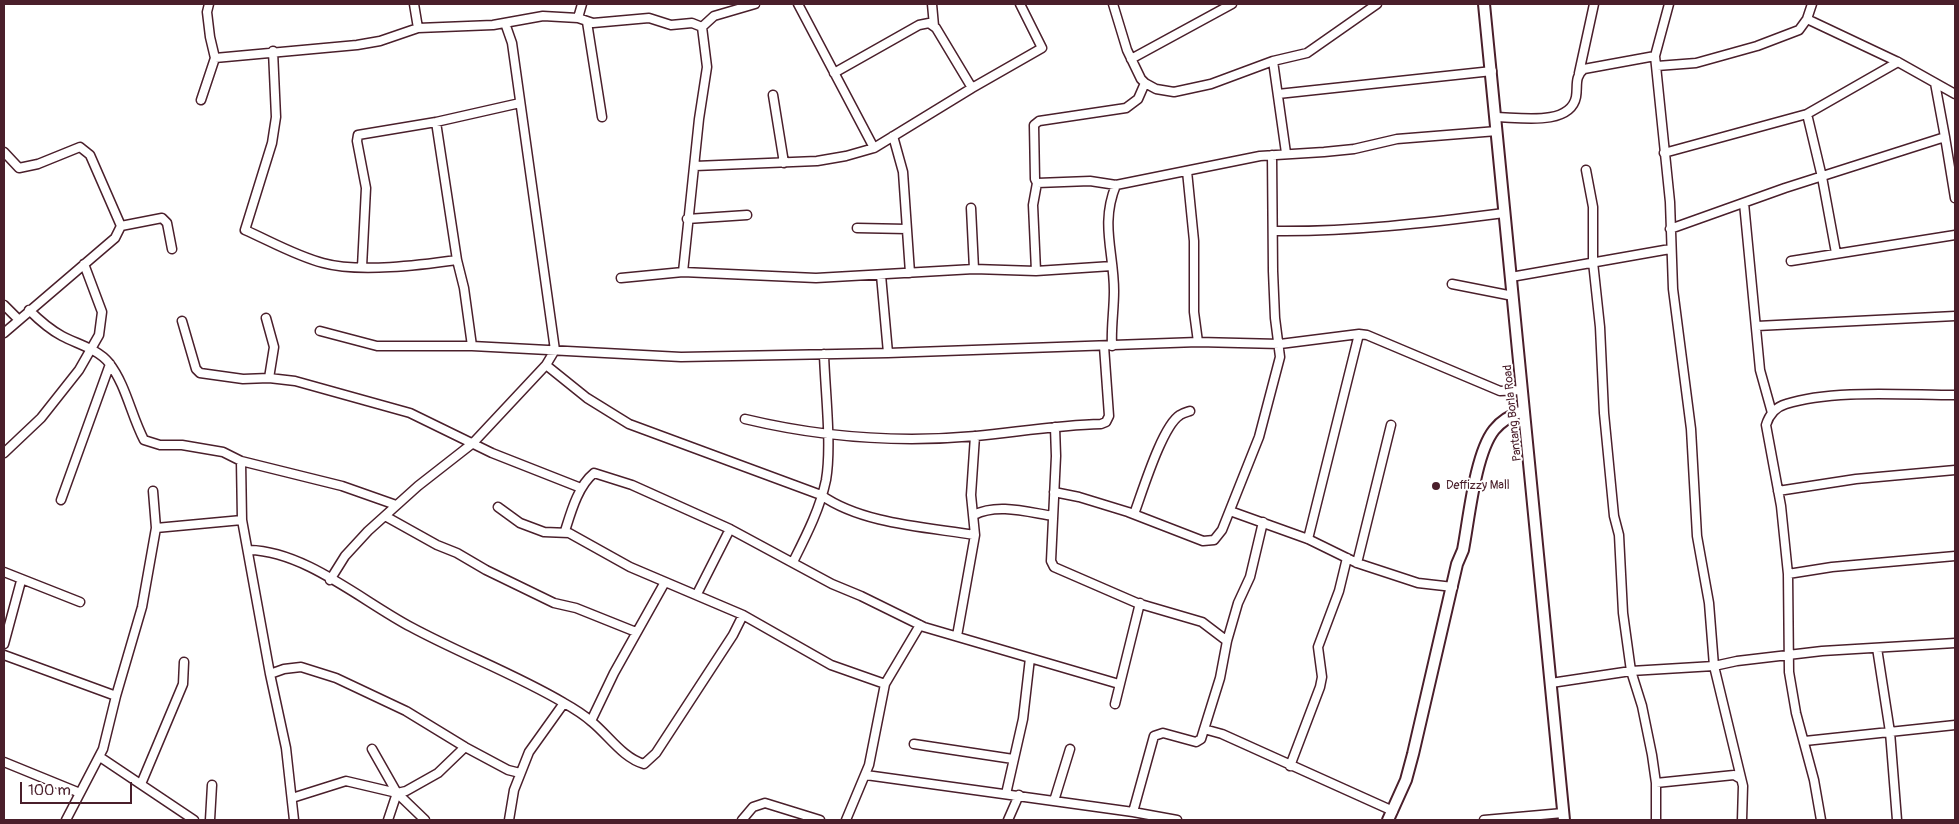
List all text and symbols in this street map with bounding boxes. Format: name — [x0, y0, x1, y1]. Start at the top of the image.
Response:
street label: Pantang Borla Road — [1501, 364, 1525, 462]
place label: Deffizzy Mall — [1446, 479, 1510, 493]
marker: Deffizzy Mall — [1430, 480, 1442, 492]
scale bar — [22, 772, 135, 804]
text: 100 m — [28, 781, 71, 800]

